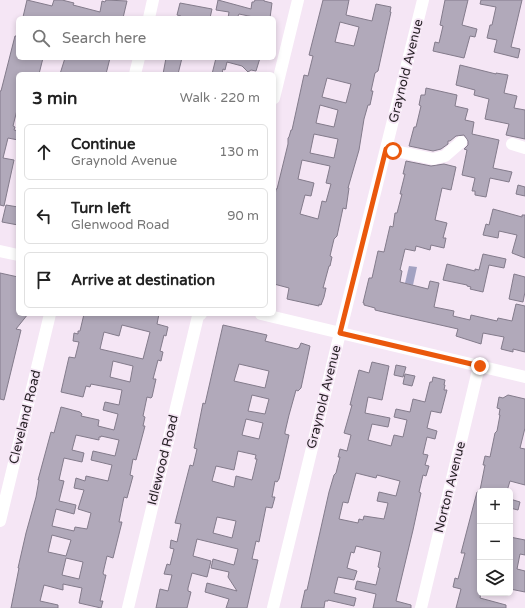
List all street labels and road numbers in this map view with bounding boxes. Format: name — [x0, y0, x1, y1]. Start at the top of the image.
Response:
street label: Graynold Avenue — [385, 18, 427, 124]
street label: Graynold Avenue — [303, 344, 345, 450]
street label: Cleveland Road — [6, 368, 44, 466]
street label: Idlewood Road — [144, 413, 182, 507]
street label: Norton Avenue — [431, 440, 469, 534]

